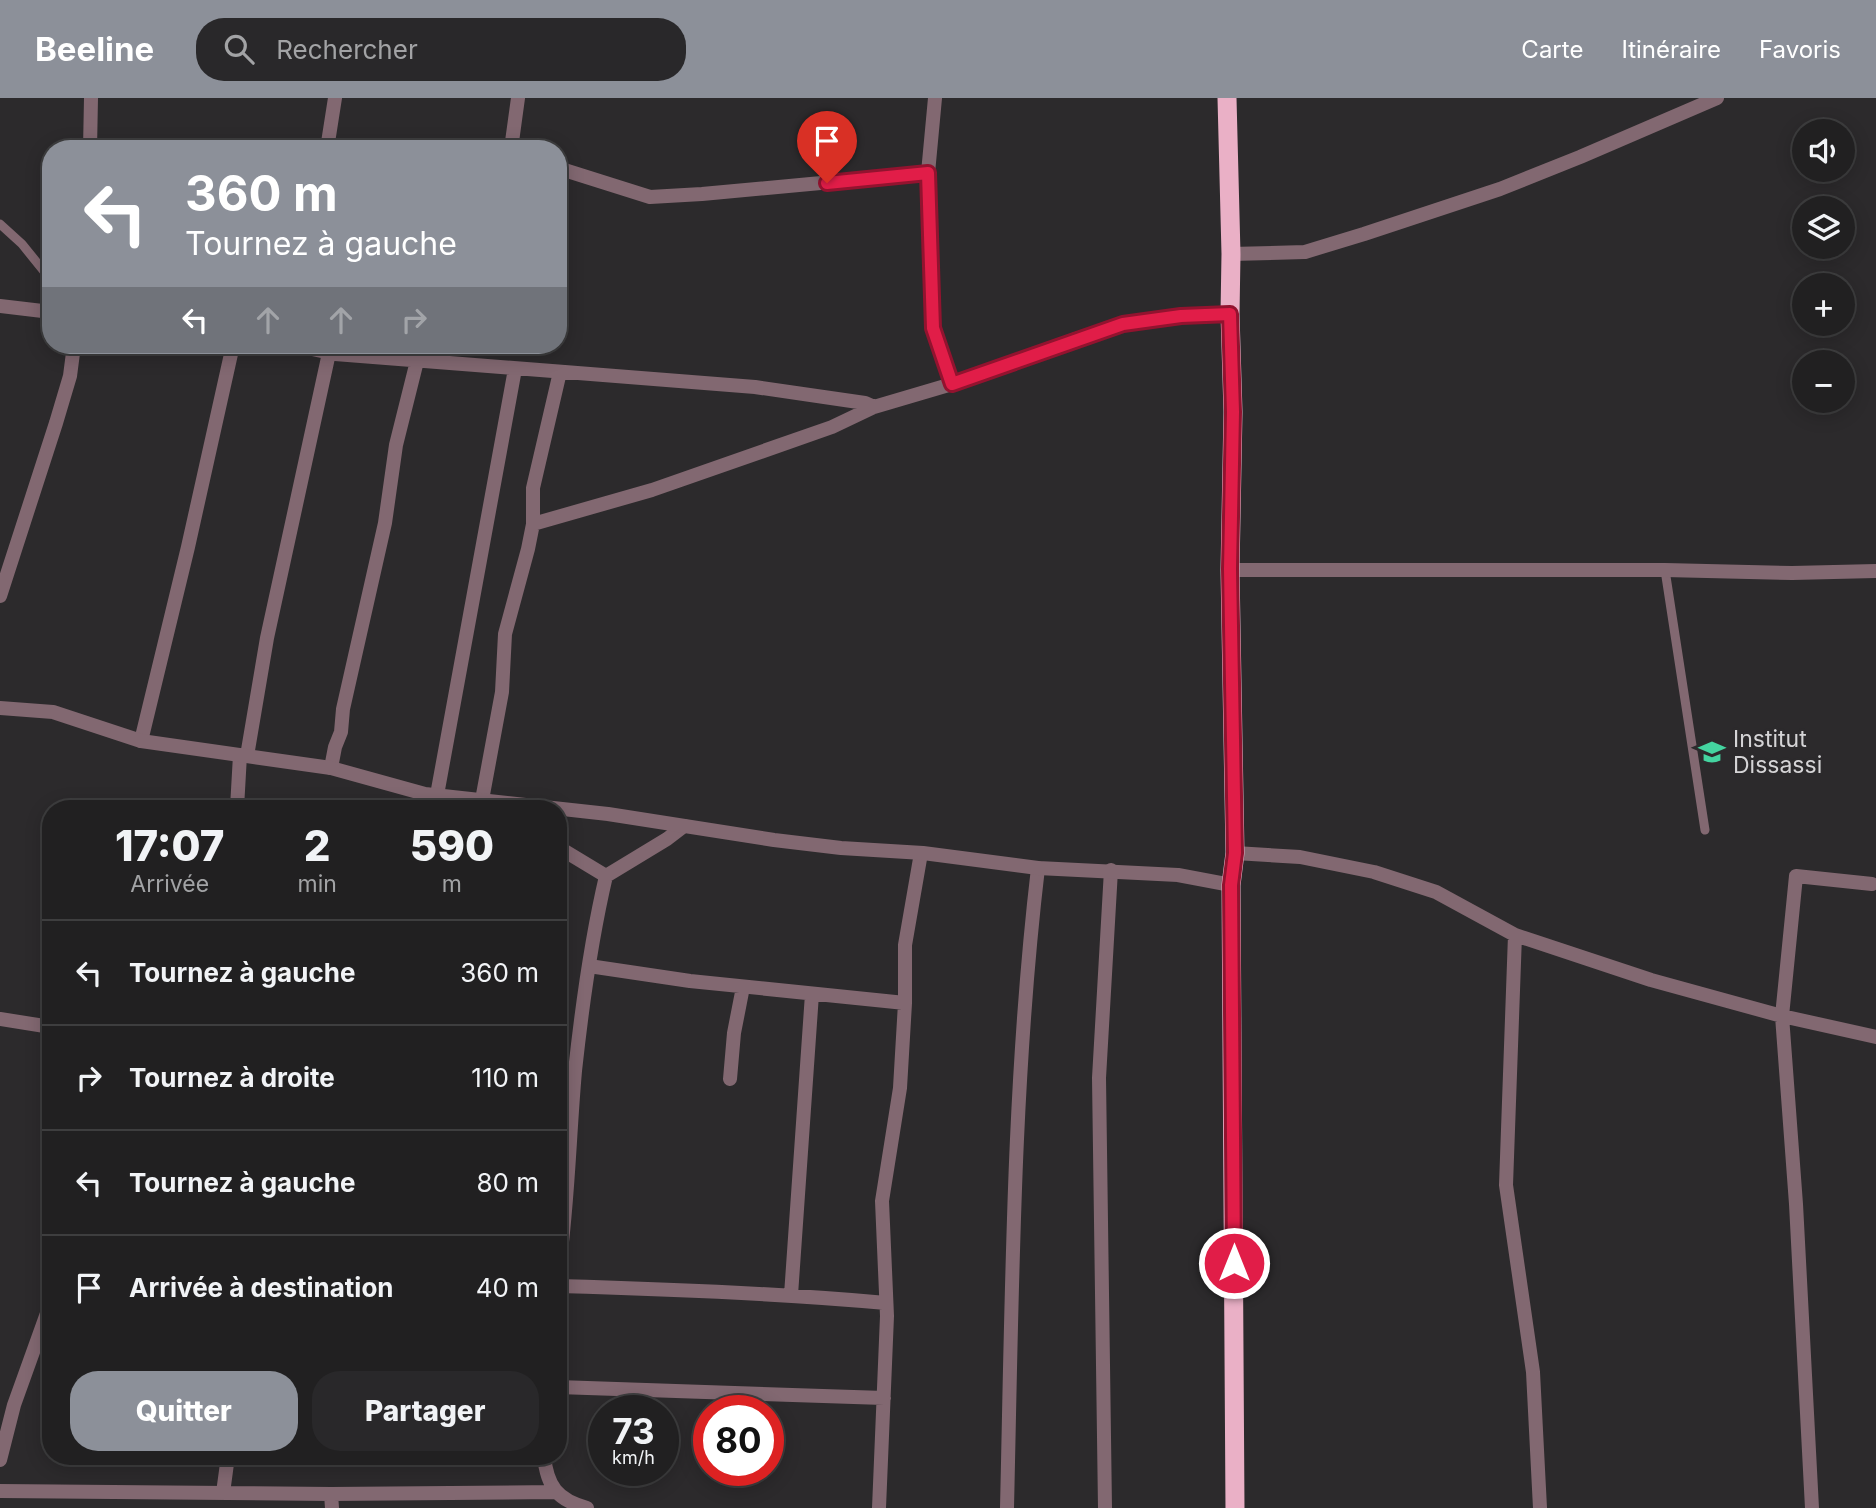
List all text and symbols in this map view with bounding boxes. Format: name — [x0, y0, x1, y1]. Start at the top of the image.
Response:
search box — [196, 18, 686, 81]
text: Beeline — [35, 29, 154, 69]
icon: search — [220, 30, 258, 68]
text: Rechercher — [276, 34, 418, 65]
text: Carte — [1521, 35, 1583, 64]
text: Itinéraire — [1621, 35, 1721, 64]
text: Favoris — [1759, 35, 1841, 64]
pin — [797, 111, 857, 183]
map controls — [1792, 119, 1855, 413]
button: sound — [1792, 119, 1855, 182]
icon: arrive — [808, 122, 846, 160]
text: 360 m — [185, 164, 338, 223]
icon: left — [70, 168, 161, 259]
button: layers — [1792, 196, 1855, 259]
text: Tournez à gauche — [185, 224, 457, 263]
button: + — [1792, 273, 1855, 336]
icon: left — [176, 301, 214, 339]
icon: ahead — [249, 301, 287, 339]
icon: ahead — [322, 301, 360, 339]
icon: right — [395, 301, 433, 339]
button: − — [1792, 350, 1855, 413]
place label: Institut Dissassi — [1733, 725, 1822, 779]
school or university icon: Institut Dissassi — [1697, 737, 1727, 767]
text: 17:07 — [115, 820, 225, 871]
text: 2 — [304, 820, 331, 871]
text: 590 — [410, 820, 494, 871]
text: Arrivée — [130, 870, 209, 898]
text: min — [298, 870, 337, 898]
text: m — [442, 870, 462, 898]
icon: left — [70, 954, 108, 992]
text: Tournez à gauche — [129, 957, 355, 988]
text: 360 m — [460, 957, 539, 988]
icon: right — [70, 1059, 108, 1097]
text: Tournez à droite — [129, 1062, 335, 1093]
text: 110 m — [471, 1062, 539, 1093]
icon: left — [70, 1164, 108, 1202]
text: Tournez à gauche — [129, 1167, 355, 1198]
text: 80 m — [476, 1167, 539, 1198]
position arrow — [1197, 1226, 1271, 1300]
icon: arrive — [70, 1269, 108, 1307]
text: Arrivée à destination — [129, 1272, 394, 1303]
text: 40 m — [476, 1272, 539, 1303]
button: Quitter — [70, 1371, 298, 1451]
button: Partager — [312, 1371, 539, 1451]
speed limit sign: 80 — [693, 1395, 784, 1486]
text: 73 — [612, 1410, 655, 1452]
text: km/h — [612, 1447, 655, 1468]

